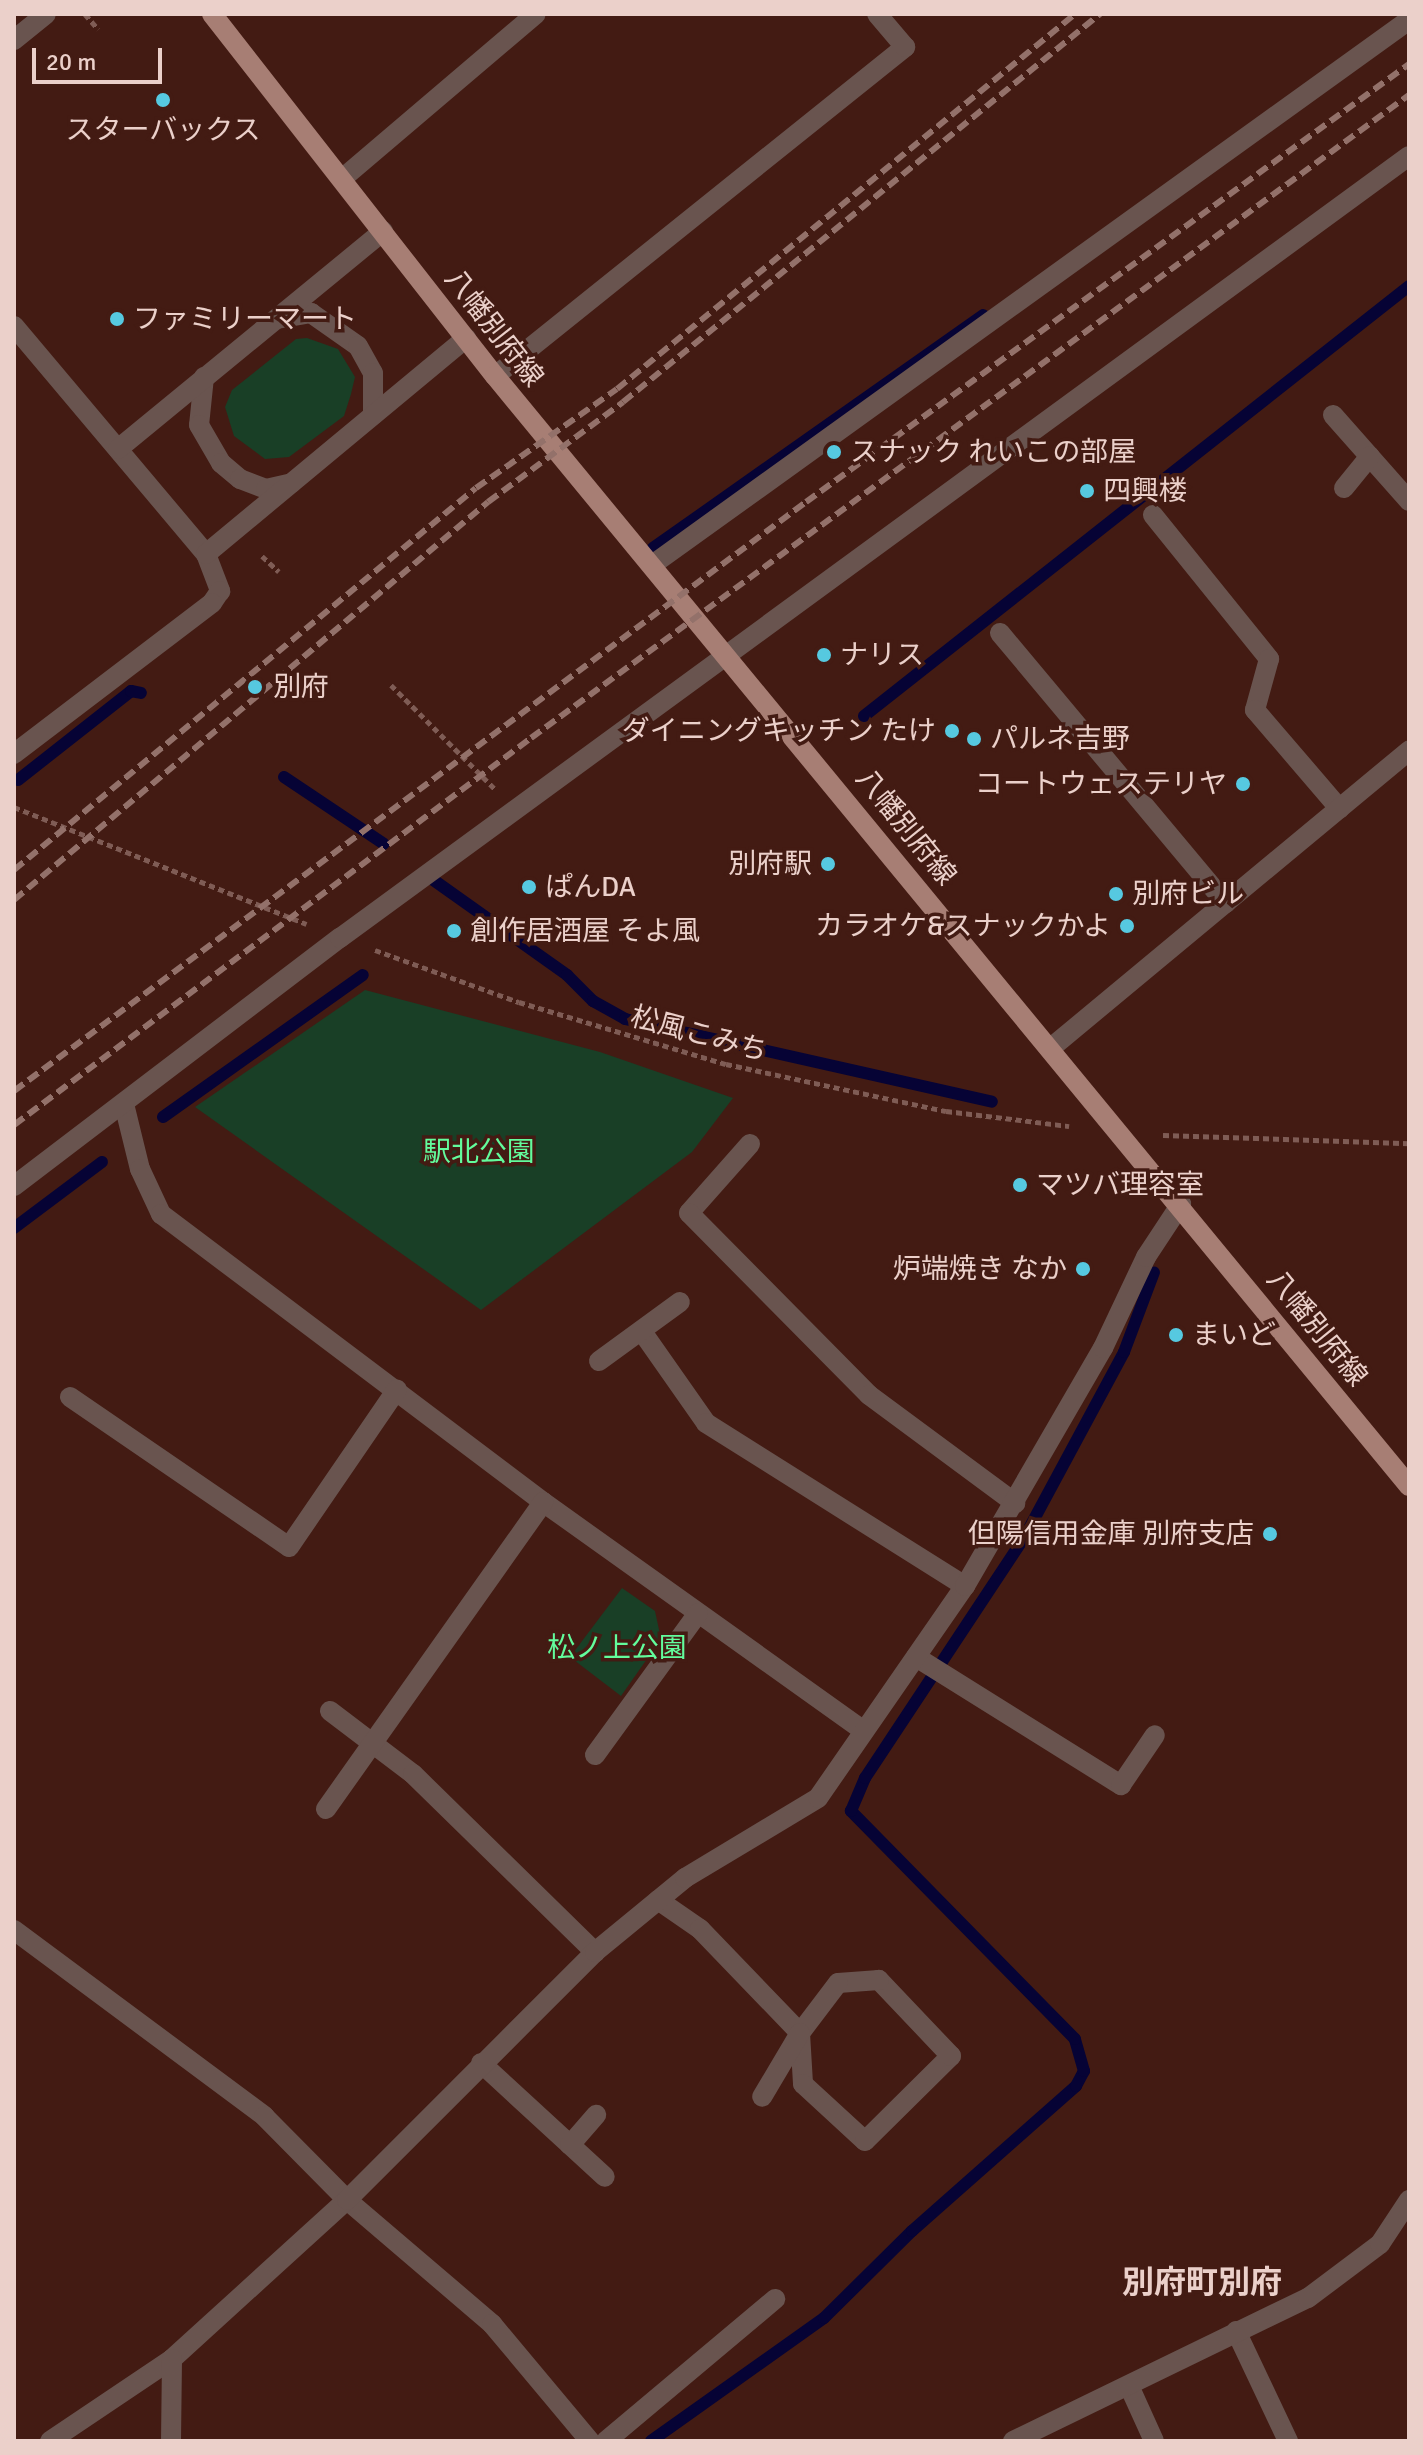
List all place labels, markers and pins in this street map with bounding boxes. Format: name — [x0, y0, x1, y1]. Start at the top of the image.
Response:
marker: スターバックス — [154, 91, 172, 109]
place label: スターバックス — [65, 113, 261, 147]
place label: ファミリーマート — [133, 302, 357, 336]
marker: ファミリーマート — [108, 310, 126, 328]
place label: スナック れいこの部屋 — [850, 435, 1136, 469]
marker: スナック れいこの部屋 — [825, 443, 843, 461]
place label: 四興楼 — [1103, 474, 1187, 508]
marker: 四興楼 — [1078, 482, 1096, 500]
place label: ナリス — [840, 638, 924, 672]
marker: ナリス — [815, 646, 833, 664]
place label: 別府 — [273, 670, 329, 704]
marker: 別府 — [244, 676, 266, 698]
place label: ダイニングキッチン たけ — [622, 714, 936, 748]
marker: ダイニングキッチン たけ — [943, 722, 961, 740]
place label: パルネ吉野 — [990, 722, 1130, 756]
marker: パルネ吉野 — [965, 730, 983, 748]
place label: コートウェステリヤ — [975, 767, 1227, 801]
marker: コートウェステリヤ — [1234, 775, 1252, 793]
place label: 別府駅 — [728, 847, 812, 881]
marker: 別府駅 — [819, 855, 837, 873]
place label: ぱんDA — [545, 870, 636, 904]
place label: 別府ビル — [1132, 877, 1244, 911]
marker: ぱんDA — [520, 878, 538, 896]
marker: 別府ビル — [1107, 885, 1125, 903]
place label: カラオケ&スナックかよ — [814, 909, 1111, 943]
place label: 創作居酒屋 そよ風 — [470, 914, 700, 948]
marker: カラオケ&スナックかよ — [1118, 917, 1136, 935]
marker: 創作居酒屋 そよ風 — [445, 922, 463, 940]
place label: マツバ理容室 — [1036, 1168, 1204, 1202]
marker: マツバ理容室 — [1011, 1176, 1029, 1194]
place label: 炉端焼き なか — [893, 1252, 1067, 1286]
marker: 炉端焼き なか — [1074, 1260, 1092, 1278]
place label: まいど — [1192, 1318, 1276, 1352]
marker: まいど — [1167, 1326, 1185, 1344]
place label: 但陽信用金庫 別府支店 — [968, 1517, 1254, 1551]
marker: 但陽信用金庫 別府支店 — [1261, 1525, 1279, 1543]

